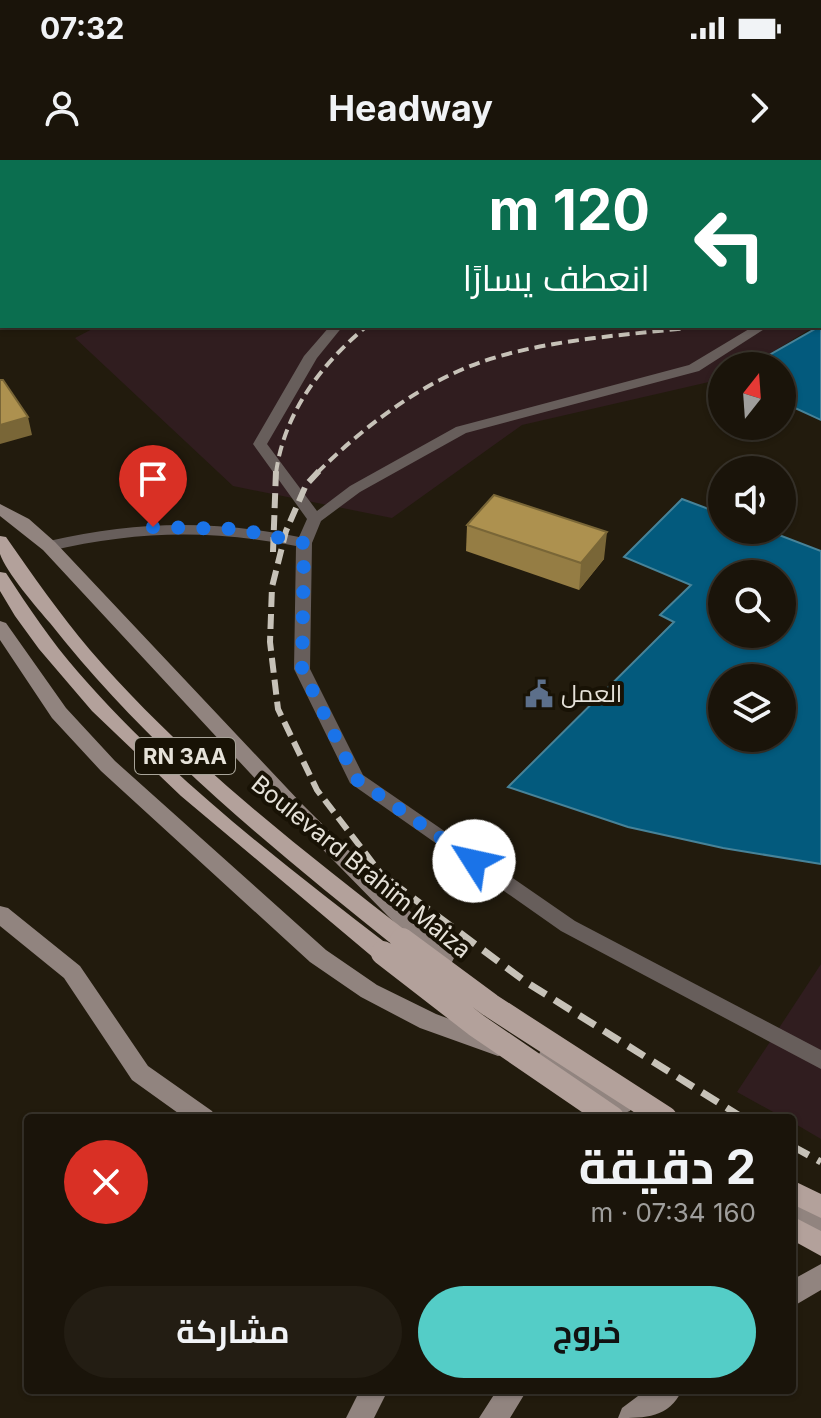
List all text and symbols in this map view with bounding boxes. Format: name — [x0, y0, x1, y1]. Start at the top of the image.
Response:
text: 07:32 — [40, 10, 124, 46]
icon: person — [40, 86, 84, 130]
text: Headway — [328, 86, 493, 130]
icon: forward — [737, 86, 781, 130]
text: 120 m — [488, 176, 650, 244]
icon: left — [678, 192, 782, 296]
text: انعطف يسارًا — [462, 256, 650, 300]
north arrow — [708, 352, 796, 440]
map controls — [708, 352, 796, 752]
pin — [119, 445, 187, 527]
button: sound — [708, 456, 796, 544]
icon: arrive — [131, 457, 175, 501]
button: search — [708, 560, 796, 648]
button: layers — [708, 664, 796, 752]
public building icon: العمل — [524, 679, 554, 709]
place label: العمل — [561, 679, 622, 708]
road number: RN 3AA — [135, 738, 235, 774]
street label: Boulevard Brahim Maiza — [246, 769, 477, 964]
position arrow — [432, 819, 516, 903]
text: 2 دقيقة — [579, 1137, 756, 1196]
button: close — [64, 1140, 148, 1224]
text: 160 m · 07:34 — [591, 1197, 756, 1228]
button: مشاركة — [64, 1286, 402, 1378]
button: خروج — [418, 1286, 756, 1378]

